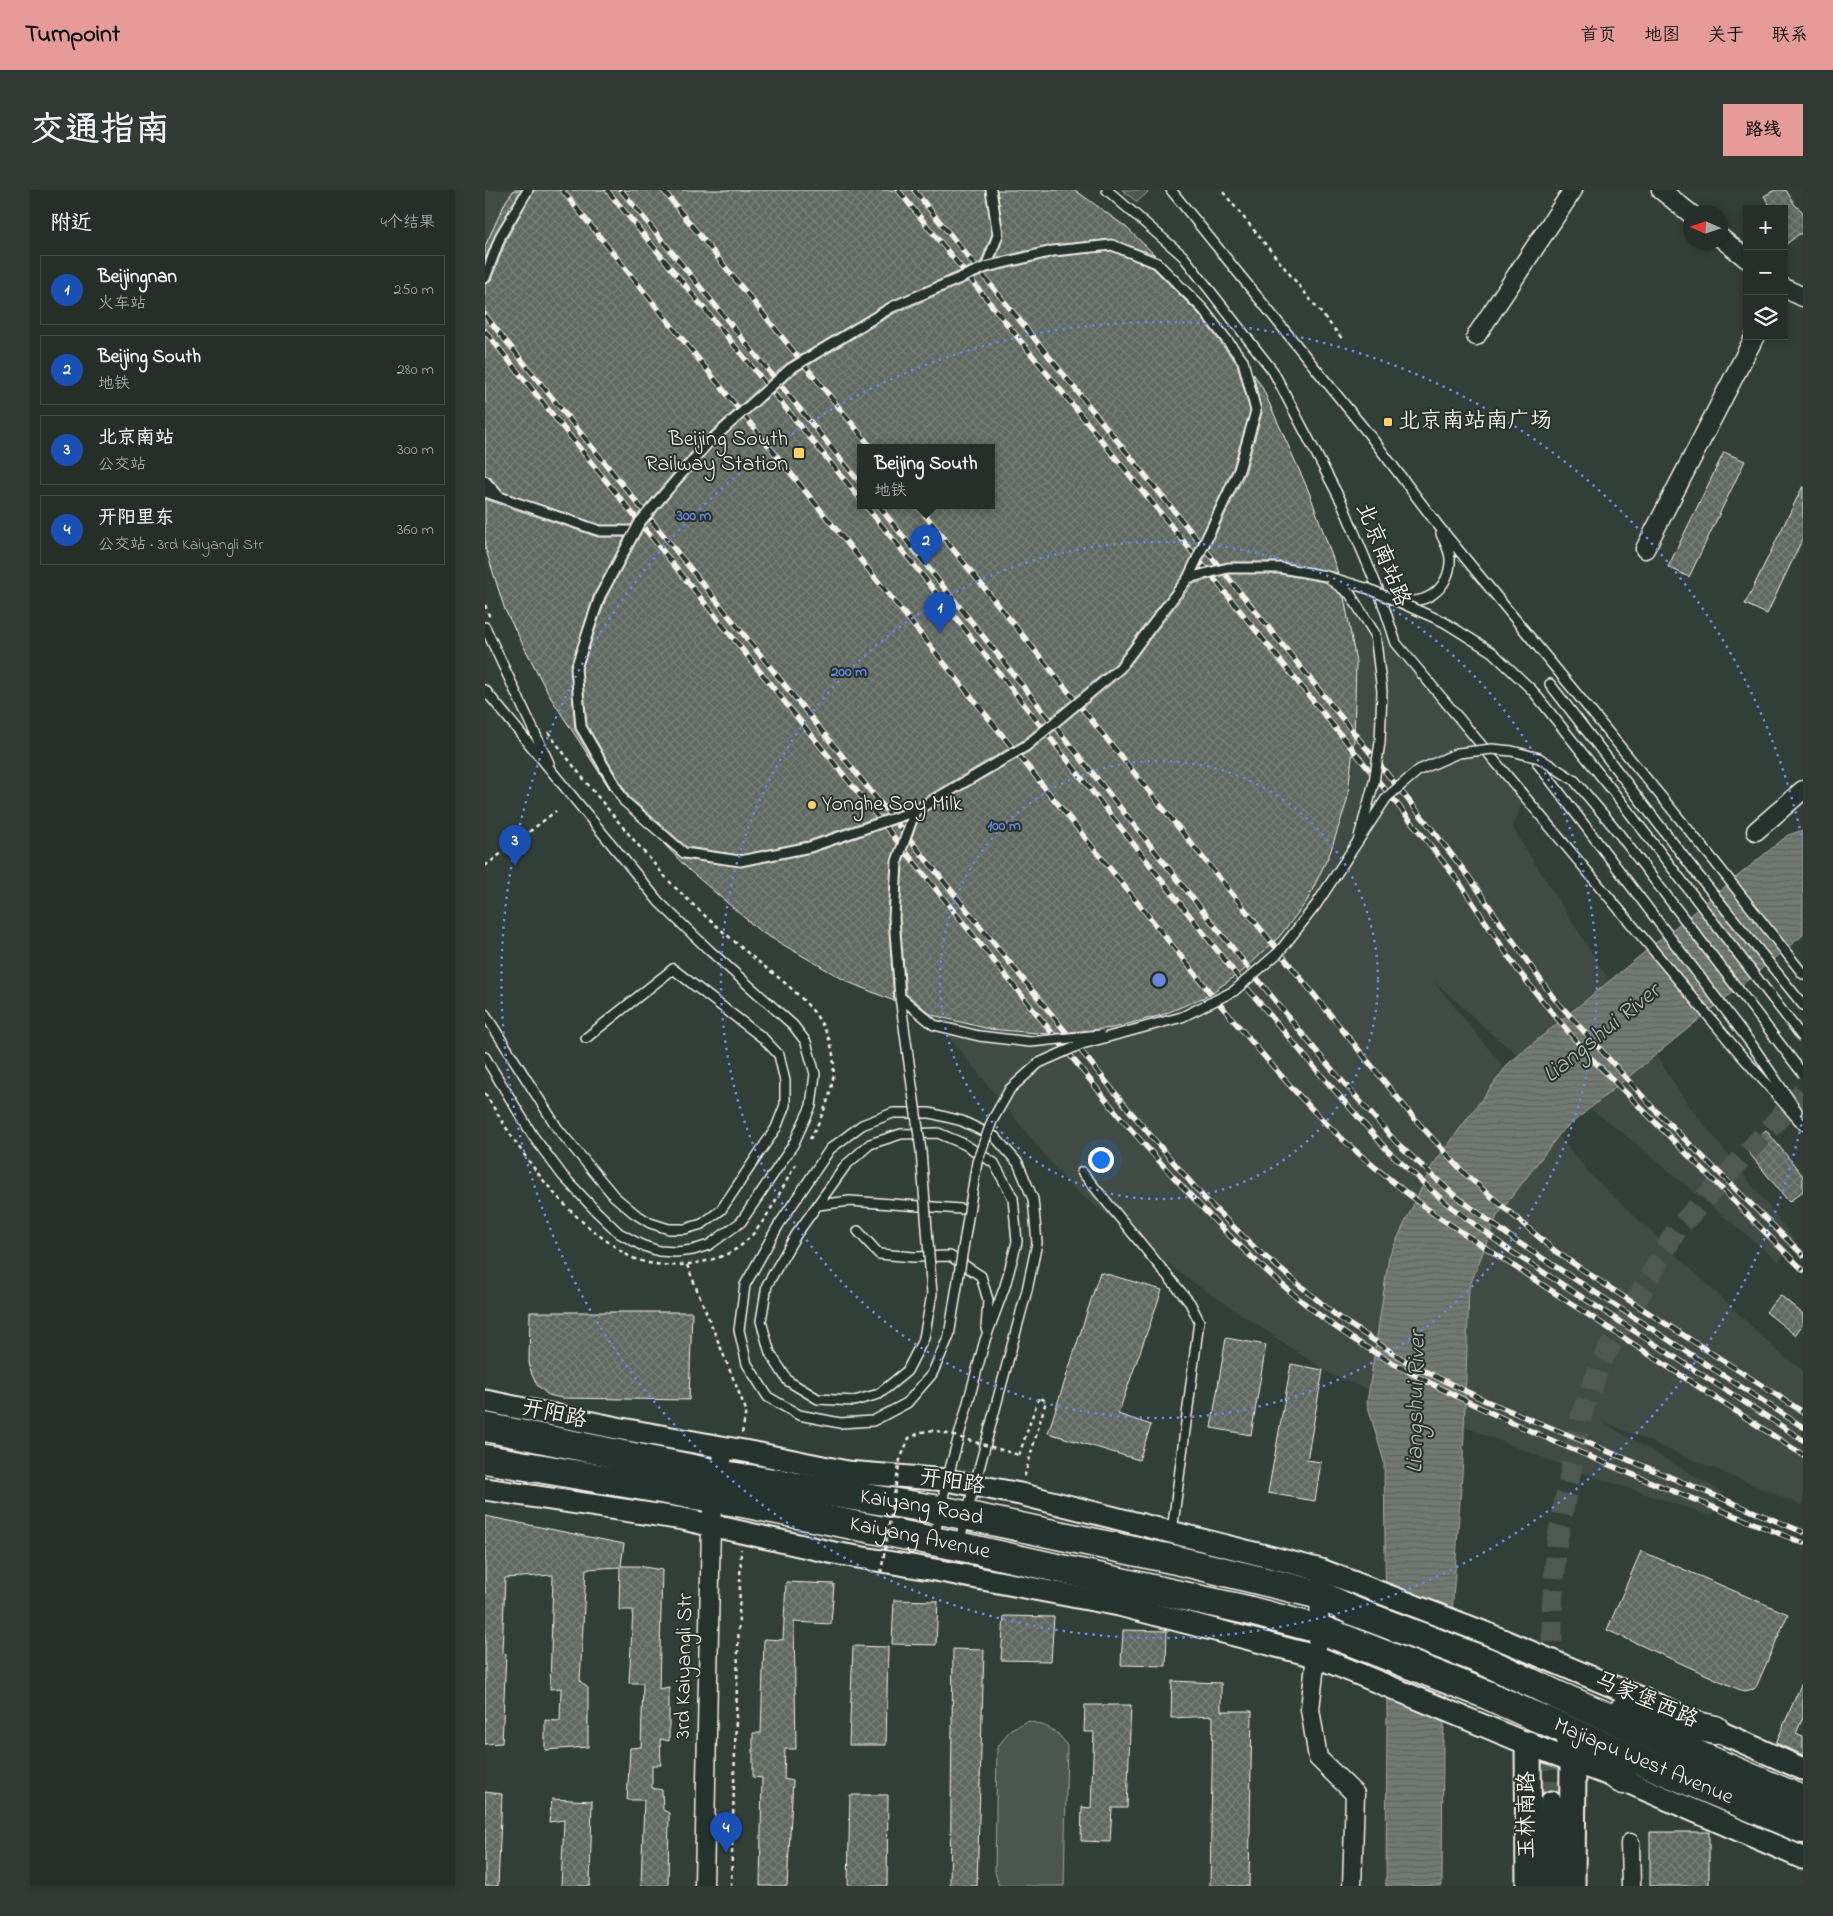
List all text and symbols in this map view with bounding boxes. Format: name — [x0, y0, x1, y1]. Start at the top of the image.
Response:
text: Turnpoint — [25, 18, 120, 53]
text: 首页 — [1580, 23, 1616, 49]
text: 地图 — [1644, 23, 1680, 49]
text: 关于 — [1708, 23, 1744, 49]
text: 联系 — [1772, 23, 1808, 49]
button: 路线 — [1723, 104, 1803, 156]
text: 交通指南 — [30, 106, 170, 157]
north arrow — [1683, 205, 1728, 250]
map controls — [1743, 205, 1788, 340]
button: + — [1743, 205, 1788, 250]
text: 附近 — [50, 209, 92, 239]
text: 4个结果 — [380, 211, 435, 235]
button: − — [1743, 250, 1788, 295]
text: Beijingnan — [98, 264, 177, 291]
text: 1 — [64, 278, 70, 302]
text: 250 m — [394, 278, 434, 302]
text: 火车站 — [98, 292, 146, 316]
button: layers — [1743, 295, 1788, 340]
text: Beijing South — [98, 344, 201, 371]
text: 2 — [63, 358, 71, 382]
text: 280 m — [397, 358, 434, 382]
text: 地铁 — [98, 372, 130, 396]
place label: 北京南站南广场 — [1398, 406, 1552, 438]
marker: 北京南站南广场 — [1382, 416, 1394, 428]
place label: Beijing South Railway Station — [645, 424, 788, 482]
text: 北京南站 — [98, 425, 174, 452]
text: 3 — [64, 438, 70, 462]
text: 300 m — [397, 438, 434, 462]
popup — [857, 444, 995, 509]
marker: Beijing South Railway Station — [792, 446, 806, 460]
text: Beijing South — [875, 451, 977, 478]
text: 公交站 — [98, 453, 146, 477]
text: 地铁 — [875, 479, 907, 503]
street label: 北京南站路 — [1347, 498, 1417, 612]
text: 开阳里东 — [98, 505, 174, 532]
text: 300 m — [676, 505, 712, 527]
text: 4 — [64, 518, 70, 542]
text: 360 m — [397, 518, 434, 542]
pin: 2 — [910, 525, 942, 566]
text: 公交站 · 3rd Kaiyangli Str — [98, 533, 263, 557]
pin: 1 — [924, 592, 956, 633]
text: 200 m — [830, 661, 867, 683]
place label: Yonghe Soy Milk — [822, 789, 963, 822]
marker: Yonghe Soy Milk — [806, 799, 818, 811]
text: 100 m — [987, 815, 1021, 837]
pin: 3 — [499, 825, 531, 866]
centre of rings — [1150, 971, 1168, 989]
water label: Liangshui River — [1536, 974, 1670, 1092]
your location — [1088, 1147, 1114, 1173]
water label: Liangshui River — [1398, 1328, 1436, 1473]
street label: 开阳路 — [518, 1392, 590, 1438]
street label: 开阳路 — [917, 1463, 987, 1503]
street label: Kaiyang Road — [857, 1481, 986, 1535]
street label: Kaiyang Avenue — [847, 1509, 993, 1569]
street label: 3rd Kaiyangli Str — [668, 1593, 703, 1739]
street label: 马家堡西路 — [1589, 1665, 1703, 1737]
street label: Majiapu West Avenue — [1548, 1710, 1738, 1814]
street label: 玉林南路 — [1512, 1771, 1544, 1859]
pin: 4 — [710, 1812, 742, 1853]

